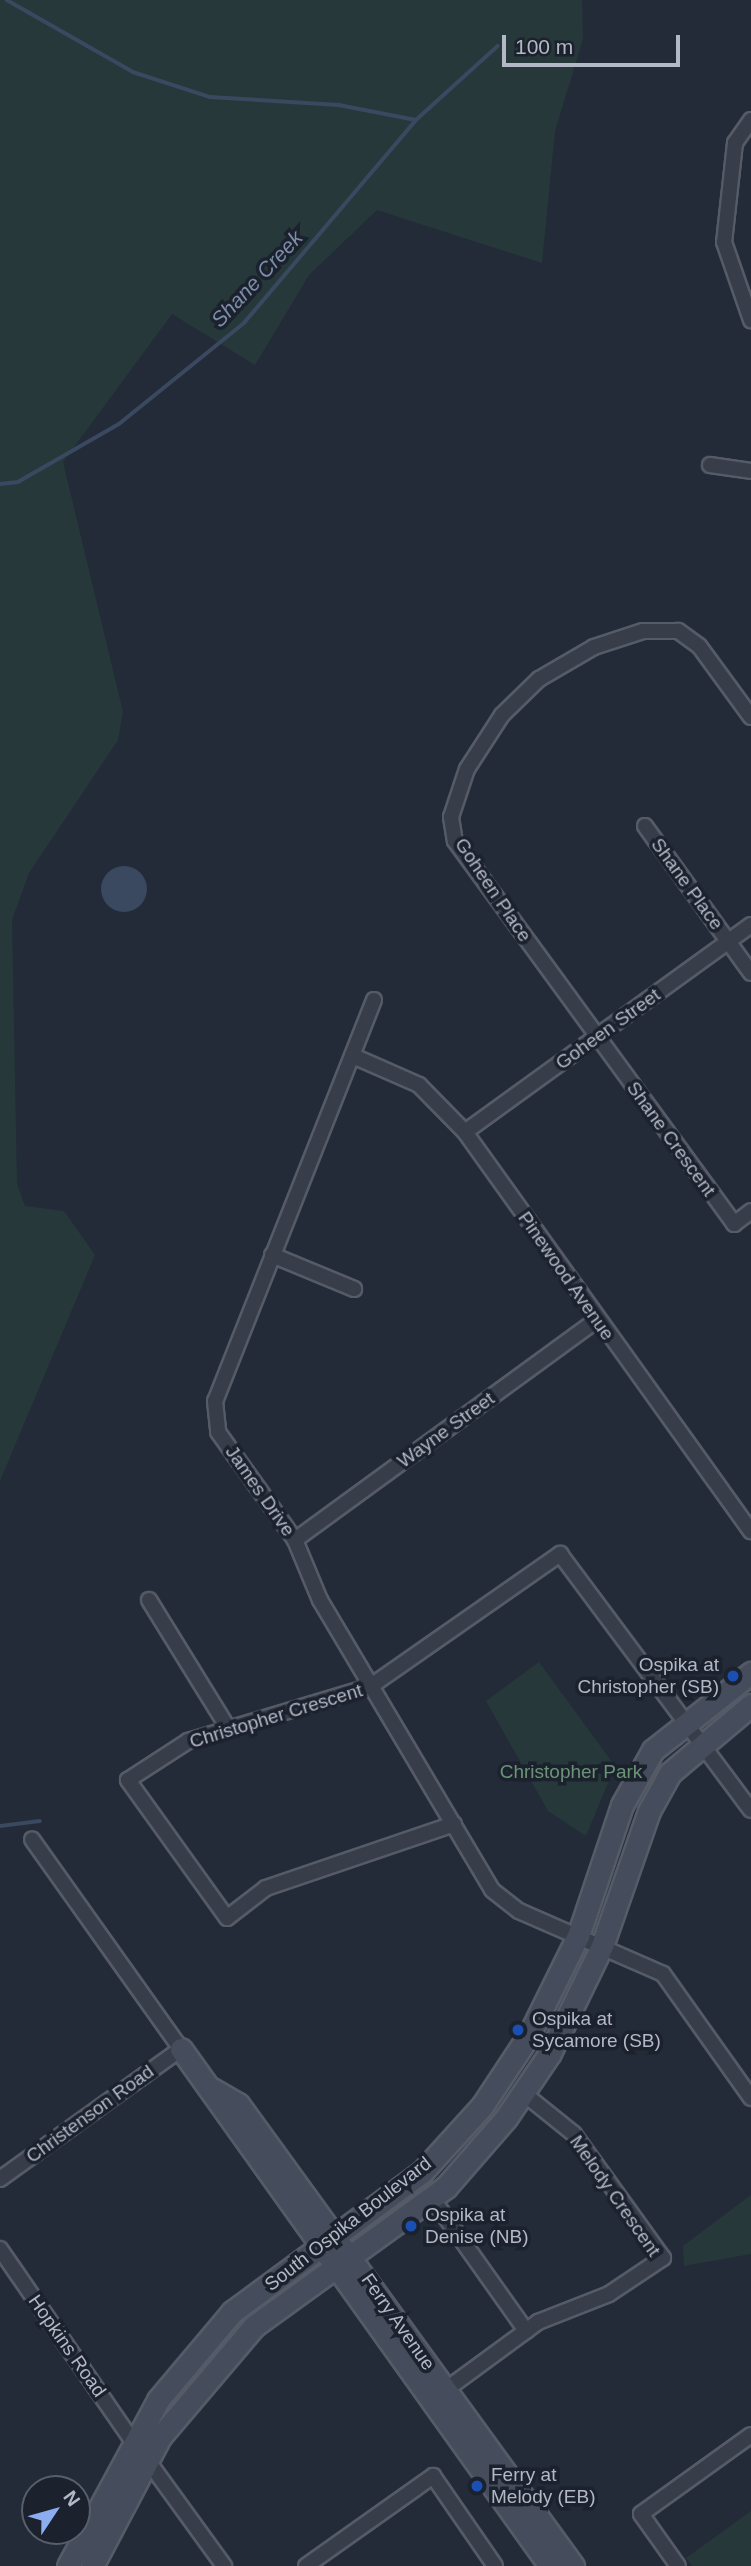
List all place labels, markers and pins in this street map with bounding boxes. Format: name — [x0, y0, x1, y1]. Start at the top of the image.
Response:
place label: Ospika at Christopher (SB) — [578, 1654, 719, 1698]
marker: Ospika at Christopher (SB) — [725, 1668, 741, 1684]
place label: Ospika at Sycamore (SB) — [532, 2008, 661, 2052]
marker: Ospika at Sycamore (SB) — [510, 2022, 526, 2038]
place label: Ospika at Denise (NB) — [425, 2204, 528, 2248]
marker: Ospika at Denise (NB) — [403, 2218, 419, 2234]
place label: Ferry at Melody (EB) — [491, 2464, 596, 2508]
marker: Ferry at Melody (EB) — [469, 2478, 485, 2494]

